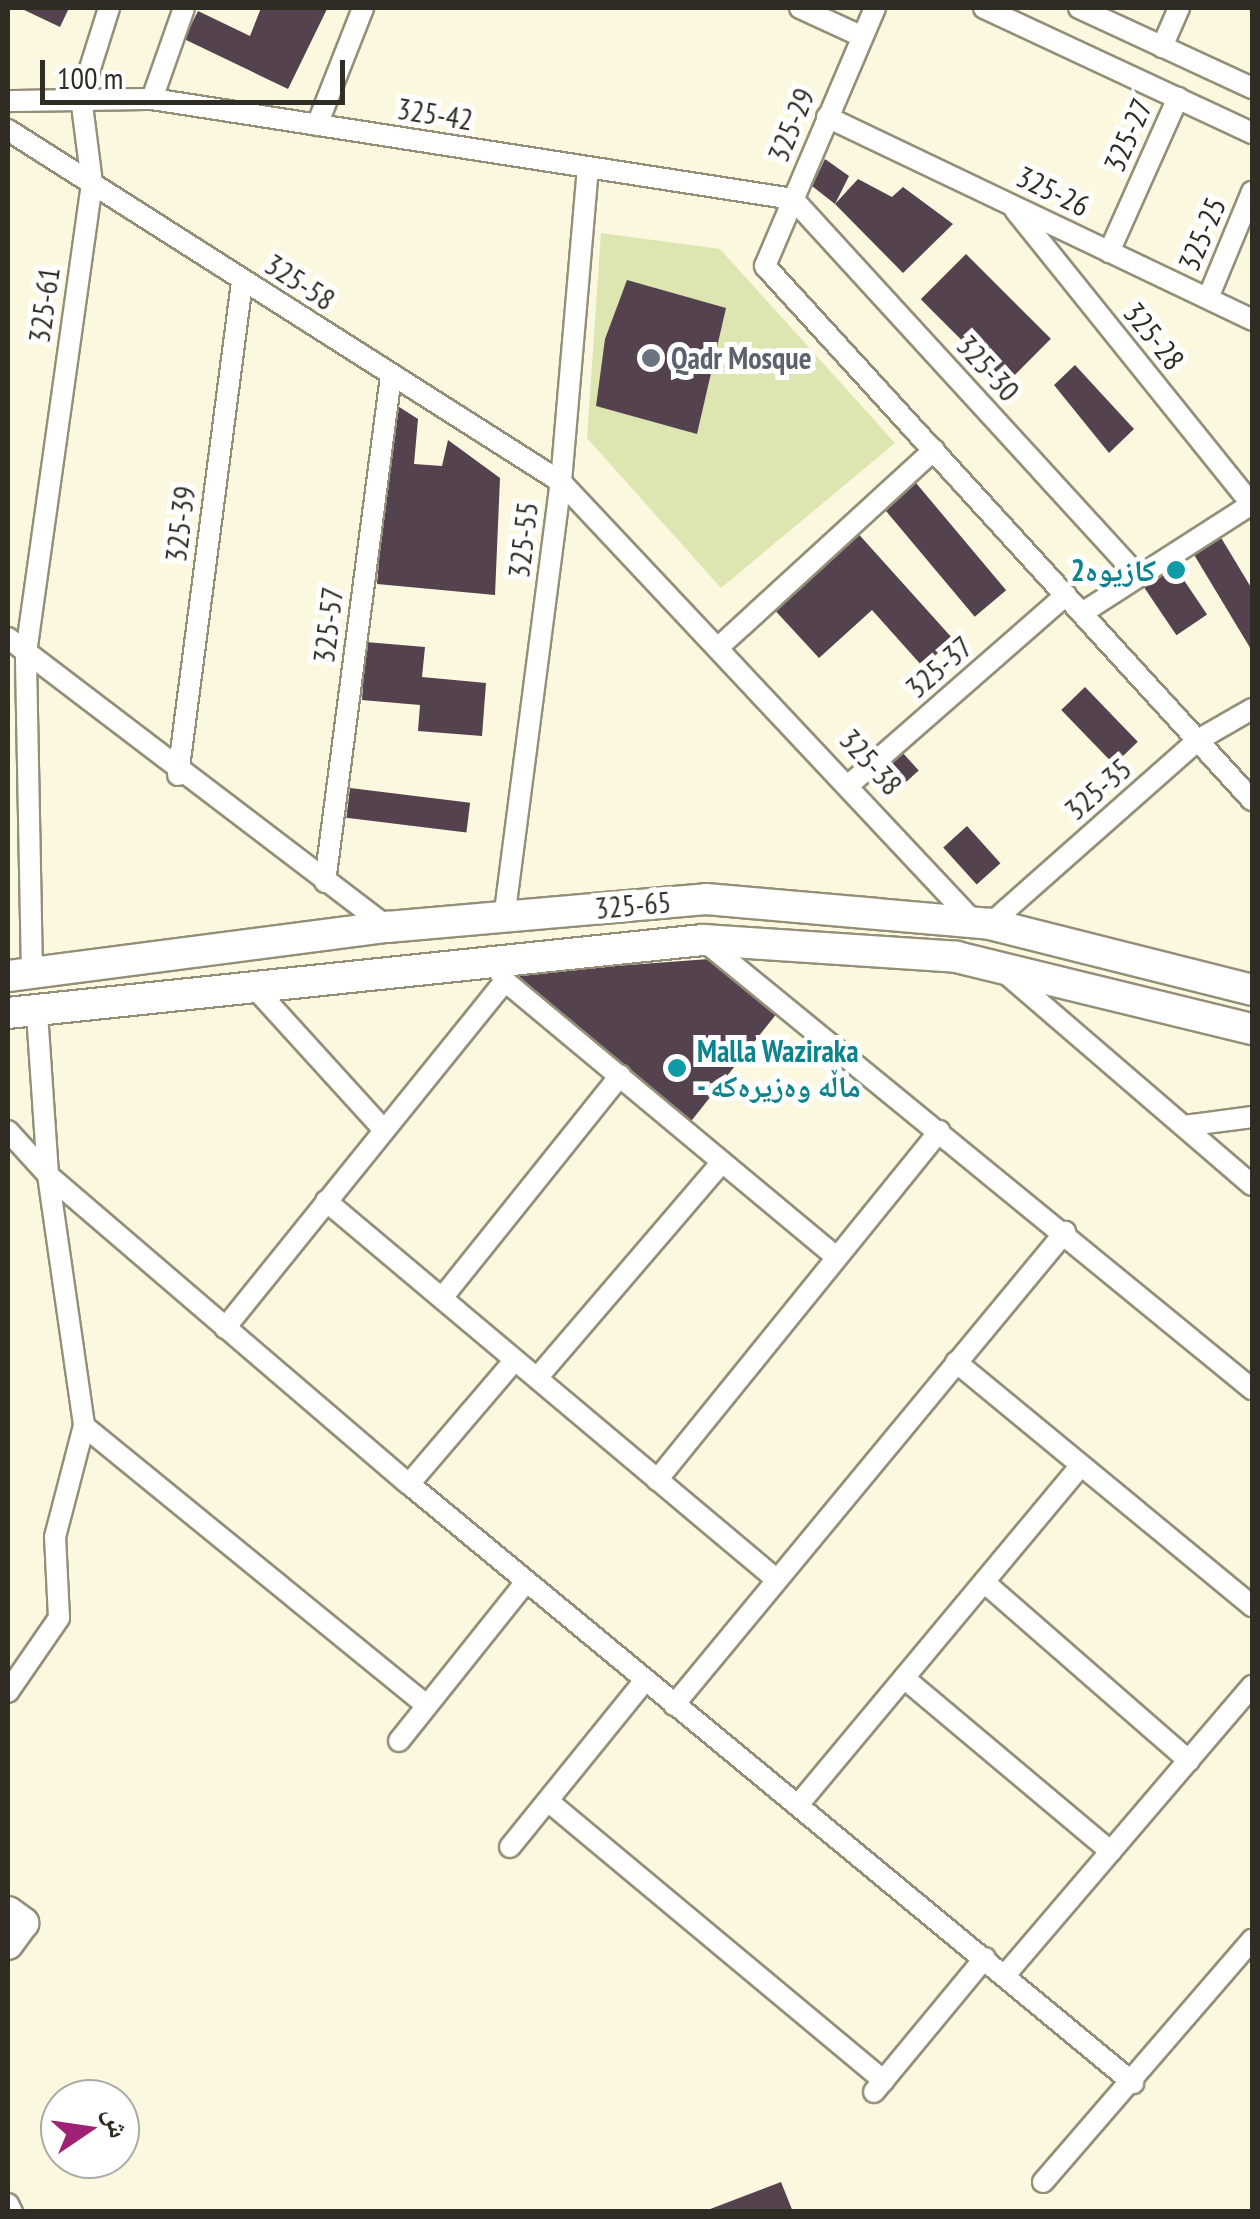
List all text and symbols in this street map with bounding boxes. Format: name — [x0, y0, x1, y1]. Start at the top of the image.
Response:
scale bar — [45, 40, 350, 102]
text: 100 m — [57, 58, 123, 97]
street label: 325-29 — [760, 83, 822, 167]
street label: 325-42 — [395, 90, 475, 138]
street label: 325-27 — [1096, 93, 1160, 177]
street label: 325-26 — [1011, 158, 1095, 224]
street label: 325-25 — [1171, 192, 1233, 276]
street label: 325-58 — [258, 246, 342, 318]
street label: 325-61 — [21, 265, 67, 345]
street label: 325-28 — [1116, 295, 1192, 377]
street label: 325-30 — [949, 328, 1027, 408]
place label: Qadr Mosque — [671, 340, 812, 376]
marker: Qadr Mosque — [640, 347, 662, 369]
street label: 325-39 — [157, 484, 203, 564]
street label: 325-55 — [500, 500, 546, 580]
place label: كازيوه2 — [1071, 552, 1156, 588]
marker: كازيوه2 — [1165, 559, 1187, 581]
street label: 325-57 — [305, 585, 351, 665]
street label: 325-37 — [898, 628, 980, 706]
street label: 325-38 — [832, 722, 910, 802]
street label: 325-35 — [1057, 750, 1139, 828]
street label: 325-65 — [593, 884, 673, 926]
place label: Malla Waziraka - ماڵە وەزیرەکە — [697, 1033, 863, 1104]
marker: Malla Waziraka - ماڵە وەزیرەکە — [666, 1057, 688, 1079]
north arrow — [40, 2079, 140, 2179]
text: ش — [96, 2104, 139, 2141]

